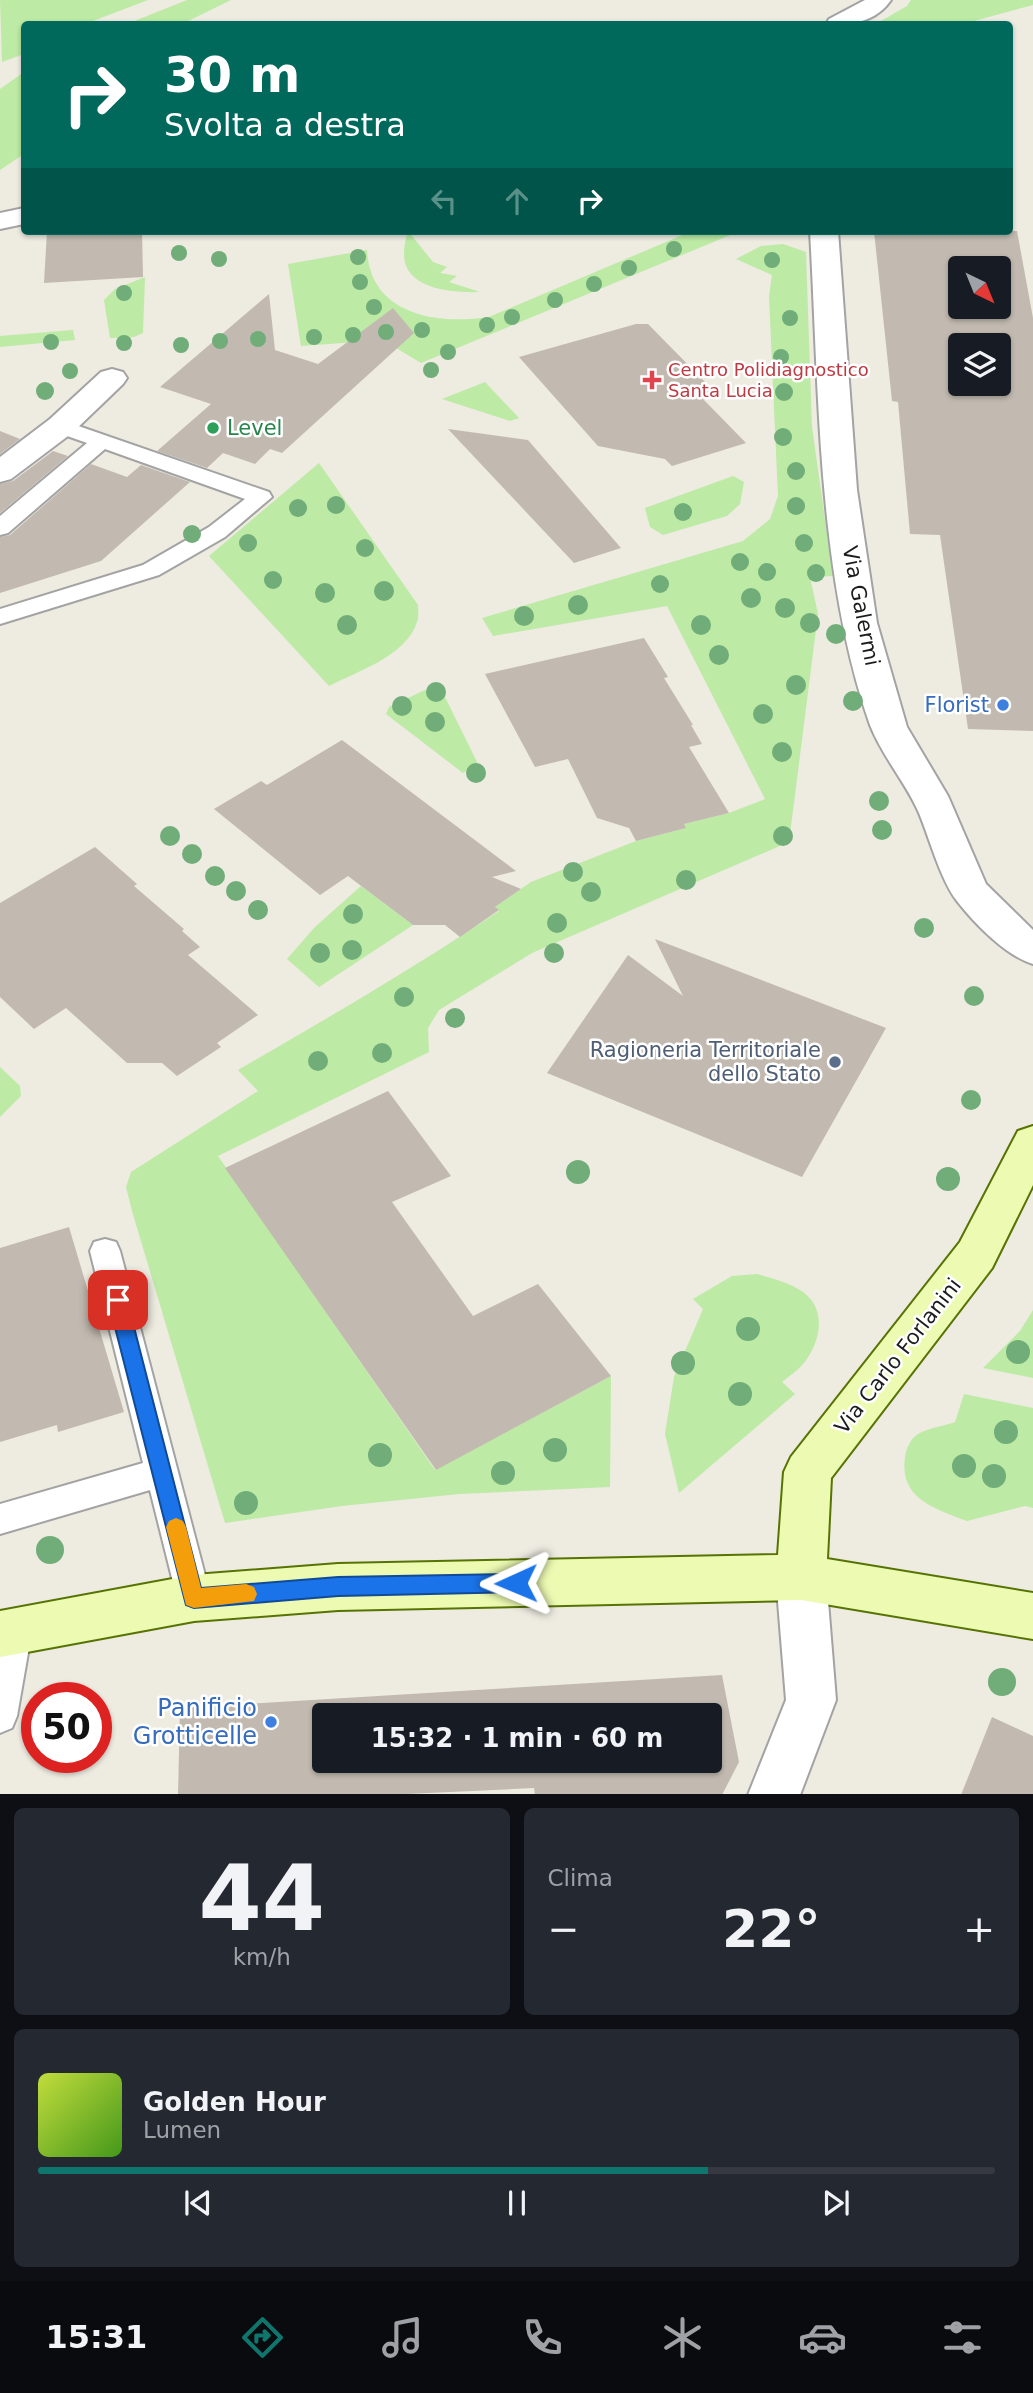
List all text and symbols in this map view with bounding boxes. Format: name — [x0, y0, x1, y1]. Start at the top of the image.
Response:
text: 30 m — [164, 47, 300, 104]
icon: right — [49, 49, 140, 140]
text: Svolta a destra — [164, 106, 406, 144]
icon: left — [425, 182, 463, 220]
icon: ahead — [498, 182, 536, 220]
icon: right — [571, 182, 609, 220]
north arrow — [948, 256, 1012, 318]
map controls — [948, 256, 1011, 396]
button: layers — [948, 333, 1011, 396]
place label: Centro Polidiagnostico Santa Lucia — [668, 359, 869, 401]
marker: Centro Polidiagnostico Santa Lucia — [642, 370, 662, 390]
place label: Level — [227, 416, 282, 440]
marker: Level — [205, 420, 221, 436]
street label: Via Galermi — [838, 544, 884, 668]
place label: Florist — [925, 693, 989, 717]
marker: Florist — [995, 697, 1011, 713]
place label: Ragioneria Territoriale dello Stato — [590, 1038, 821, 1086]
marker: Ragioneria Territoriale dello Stato — [827, 1054, 843, 1070]
pin — [88, 1270, 148, 1330]
street label: Via Carlo Forlanini — [830, 1274, 966, 1438]
icon: arrive — [99, 1281, 137, 1319]
position arrow — [479, 1546, 553, 1620]
speed limit sign: 50 — [21, 1682, 112, 1773]
place label: Panificio Grotticelle — [133, 1694, 257, 1750]
marker: Panificio Grotticelle — [263, 1714, 279, 1730]
text: 15:32 · 1 min · 60 m — [371, 1723, 663, 1753]
text: 44 — [198, 1846, 325, 1951]
text: Clima — [548, 1865, 613, 1891]
text: 22° — [722, 1899, 820, 1959]
text: − — [548, 1907, 579, 1951]
text: + — [963, 1907, 995, 1951]
text: km/h — [233, 1944, 291, 1970]
text: Golden Hour — [143, 2087, 326, 2117]
text: Lumen — [143, 2117, 221, 2143]
icon: previous — [179, 2184, 217, 2222]
icon: pause — [498, 2184, 536, 2222]
icon: next — [817, 2184, 855, 2222]
icon: directions — [238, 2313, 287, 2362]
icon: music — [378, 2313, 427, 2362]
icon: phone — [518, 2313, 567, 2362]
icon: climate — [658, 2313, 707, 2362]
icon: car — [798, 2313, 847, 2362]
icon: filters — [938, 2313, 987, 2362]
text: 15:31 — [46, 2318, 147, 2356]

